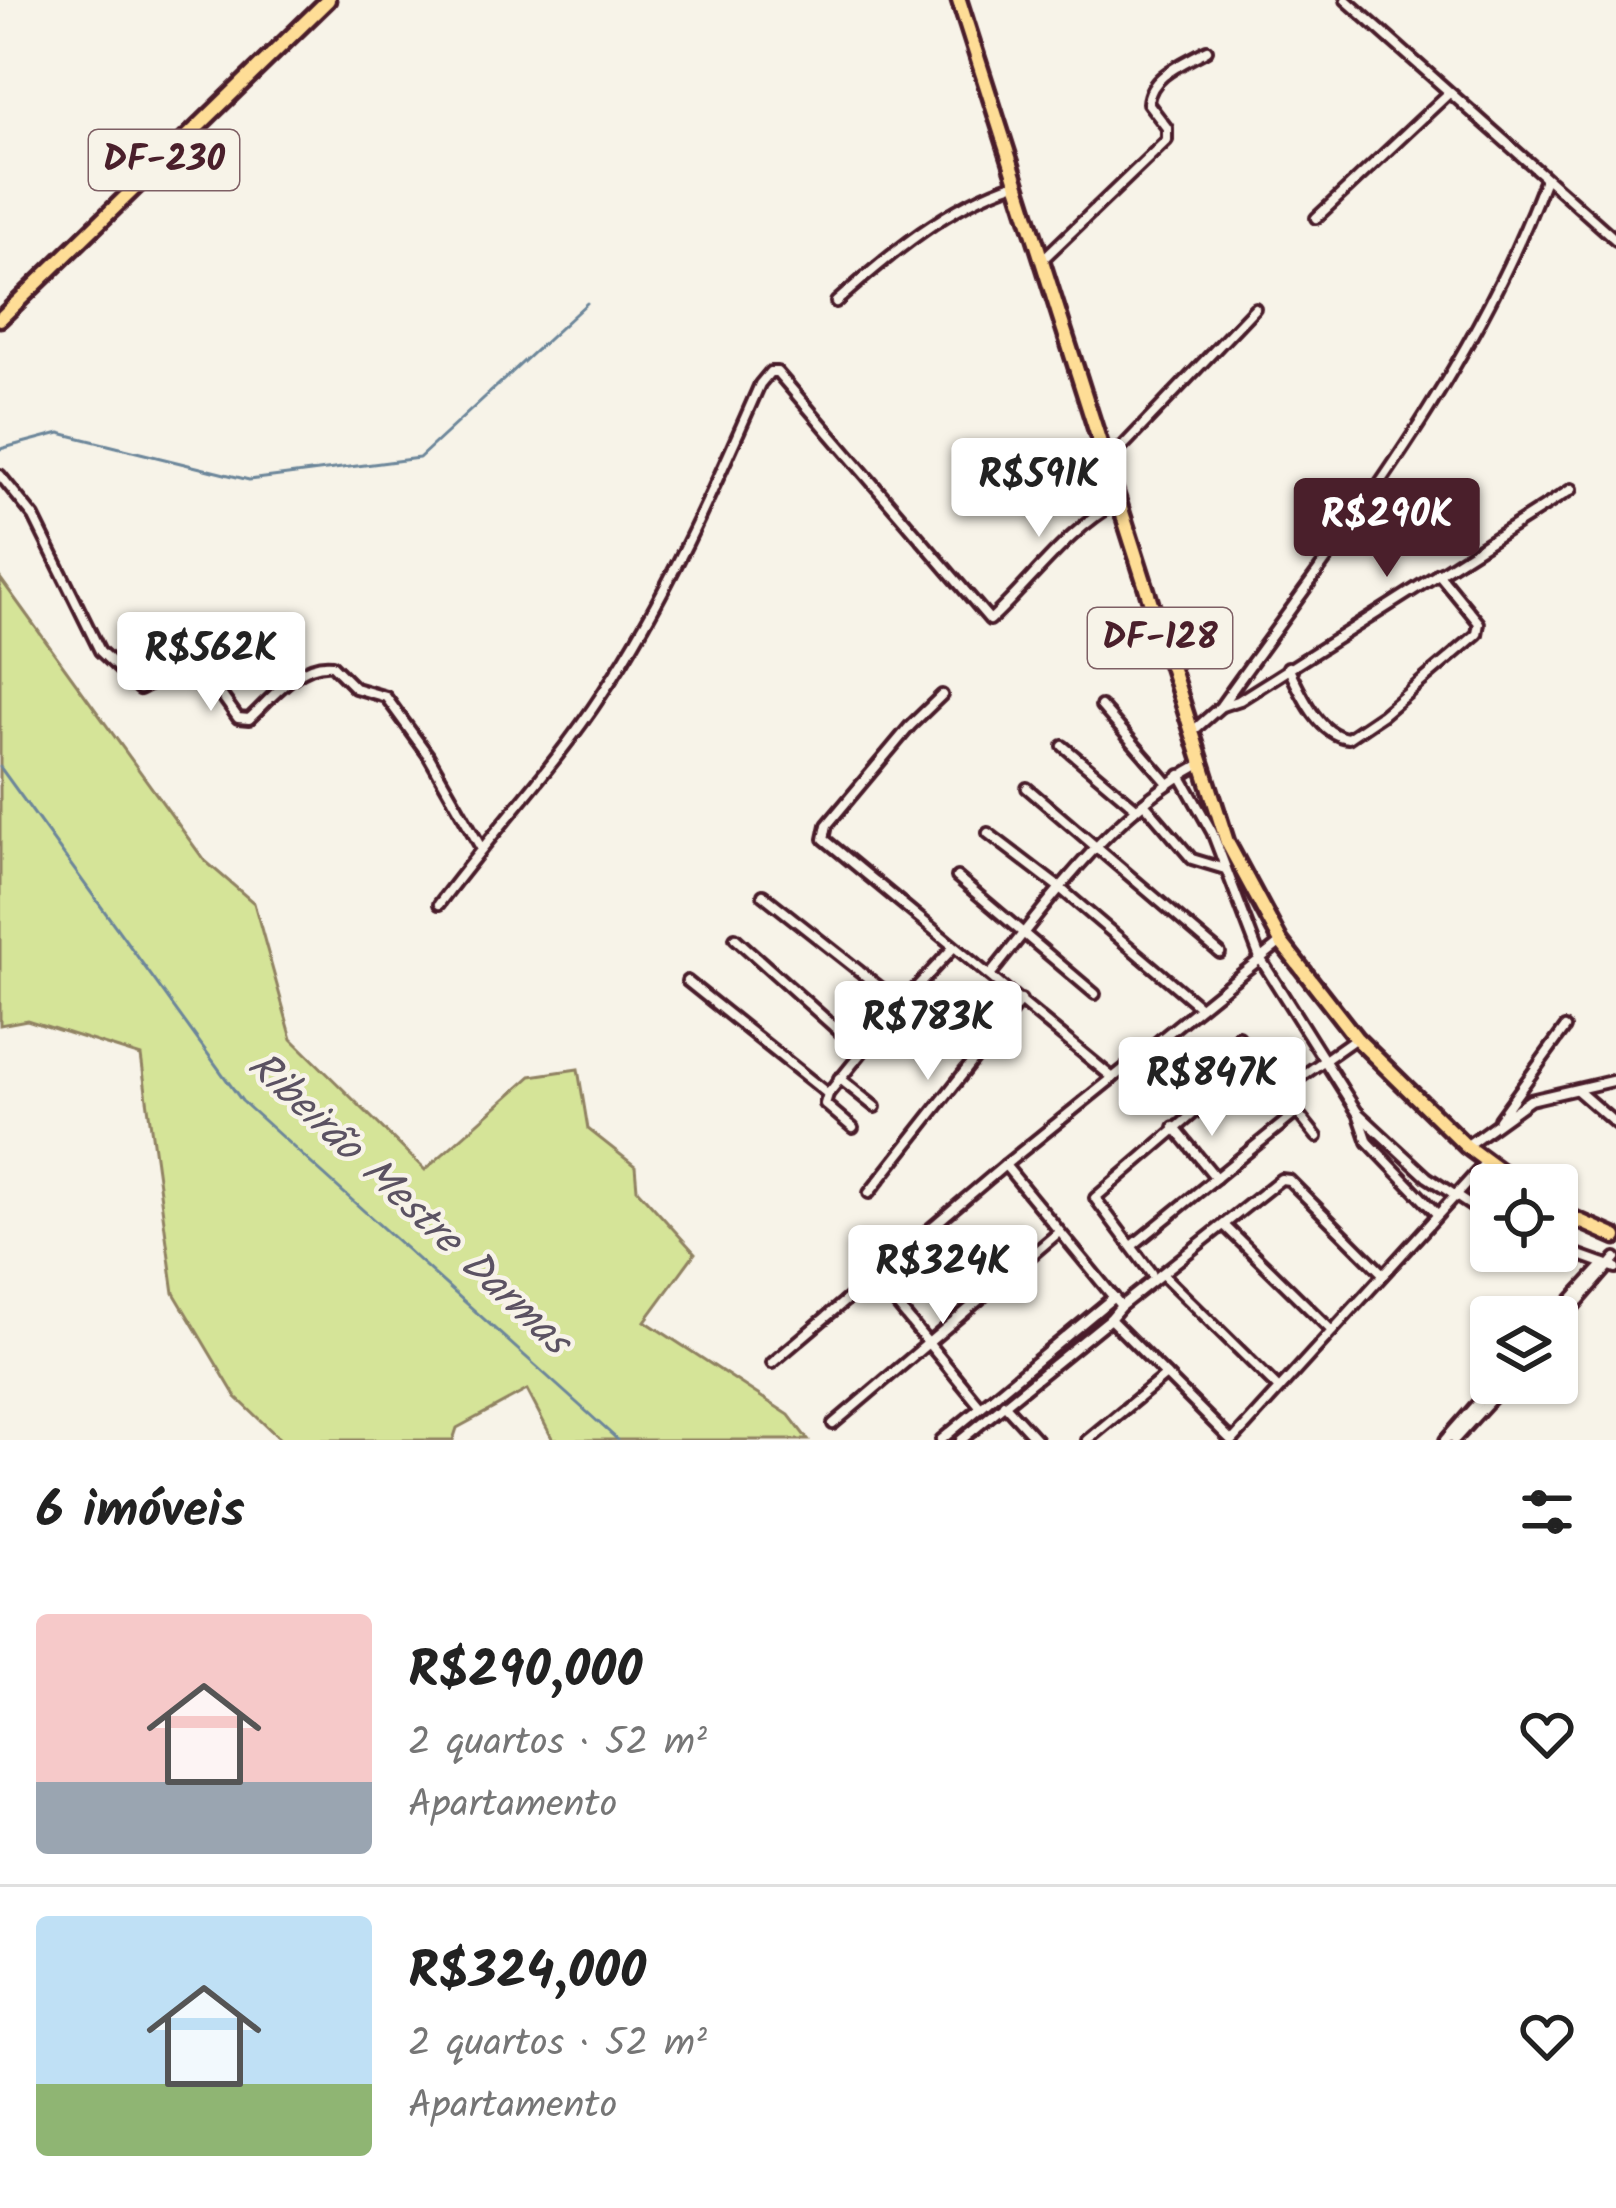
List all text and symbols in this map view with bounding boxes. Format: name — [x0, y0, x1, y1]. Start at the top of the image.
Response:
road number: DF-230 — [89, 130, 239, 190]
pin: R$591K — [941, 438, 1137, 540]
text: R$591K — [978, 446, 1100, 508]
pin: R$290K — [1289, 478, 1485, 580]
text: R$290K — [1321, 486, 1453, 548]
road number: DF-128 — [1088, 608, 1232, 668]
pin: R$562K — [113, 612, 309, 714]
text: R$562K — [144, 620, 278, 682]
pin: R$783K — [830, 981, 1026, 1083]
text: R$783K — [862, 989, 994, 1051]
water label: Ribeirão Mestre Darmas — [231, 1035, 588, 1375]
pin: R$847K — [1114, 1037, 1310, 1139]
text: R$847K — [1146, 1045, 1278, 1107]
map controls — [1470, 1164, 1578, 1404]
button: locate — [1470, 1164, 1578, 1272]
pin: R$324K — [845, 1225, 1041, 1327]
text: R$324K — [875, 1233, 1011, 1295]
button: layers — [1470, 1296, 1578, 1404]
text: 6 imóveis — [36, 1472, 245, 1553]
icon: filters — [1514, 1479, 1580, 1545]
text: R$290,000 — [408, 1632, 642, 1713]
icon: home — [132, 1662, 276, 1806]
icon: heart — [1514, 1701, 1580, 1767]
text: 2 quartos · 52 m² — [408, 1713, 707, 1775]
text: Apartamento — [408, 1775, 617, 1837]
text: R$324,000 — [408, 1933, 646, 2014]
icon: home — [132, 1964, 276, 2108]
icon: heart — [1514, 2003, 1580, 2069]
text: 2 quartos · 52 m² — [408, 2014, 707, 2076]
text: Apartamento — [408, 2076, 617, 2138]

